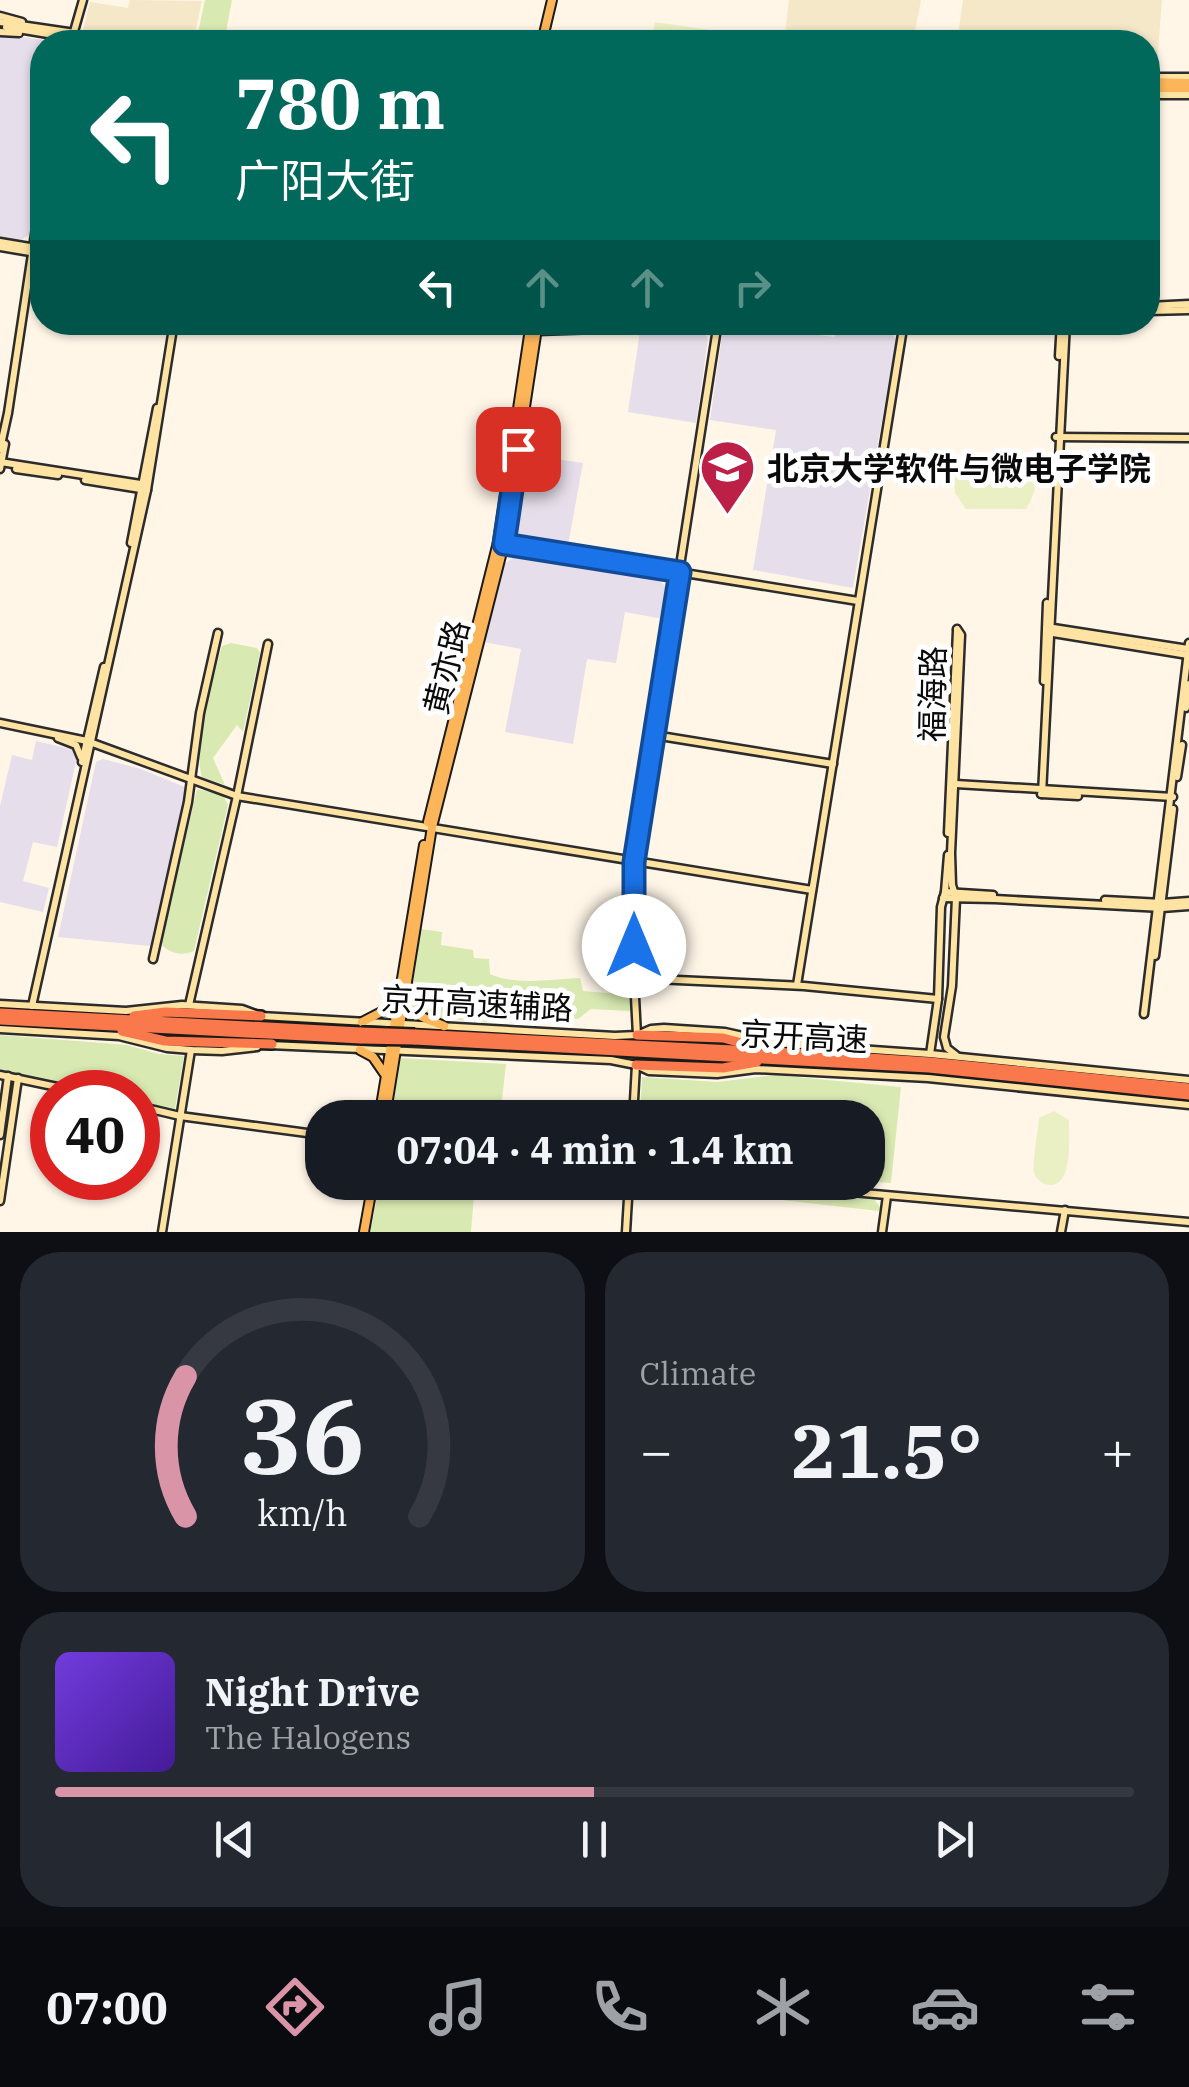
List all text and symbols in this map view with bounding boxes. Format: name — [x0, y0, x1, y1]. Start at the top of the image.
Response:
text: 780 m — [235, 57, 445, 148]
icon: left — [70, 70, 200, 200]
text: 广阳大街 — [235, 151, 415, 209]
icon: left — [410, 260, 465, 315]
icon: ahead — [515, 260, 570, 315]
icon: ahead — [620, 260, 675, 315]
icon: right — [725, 260, 780, 315]
pin — [476, 407, 561, 492]
icon: arrive — [491, 422, 546, 477]
school or university icon: 北京大学软件与微电子学院 — [698, 438, 758, 517]
place label: 北京大学软件与微电子学院 — [767, 447, 1151, 489]
street label: 黄亦路 — [414, 615, 478, 719]
street label: 福海路 — [910, 646, 954, 742]
position arrow — [582, 894, 686, 998]
street label: 京开高速辅路 — [380, 977, 574, 1029]
street label: 京开高速 — [739, 1012, 869, 1060]
speed limit sign: 40 — [30, 1070, 160, 1200]
text: 07:04 · 4 min · 1.4 km — [396, 1125, 794, 1174]
text: Climate — [640, 1352, 756, 1394]
text: 36 — [240, 1367, 365, 1503]
text: 21.5° — [791, 1401, 982, 1499]
text: − — [640, 1415, 673, 1486]
text: + — [1101, 1415, 1134, 1486]
text: km/h — [257, 1489, 347, 1536]
text: Night Drive — [205, 1667, 420, 1716]
text: The Halogens — [205, 1716, 411, 1758]
icon: previous — [207, 1812, 262, 1867]
icon: pause — [567, 1812, 622, 1867]
icon: next — [927, 1812, 982, 1867]
icon: directions — [260, 1972, 330, 2042]
icon: music — [423, 1972, 493, 2042]
icon: phone — [585, 1972, 655, 2042]
icon: climate — [748, 1972, 818, 2042]
icon: car — [910, 1972, 980, 2042]
icon: filters — [1073, 1972, 1143, 2042]
text: 07:00 — [46, 1978, 168, 2036]

